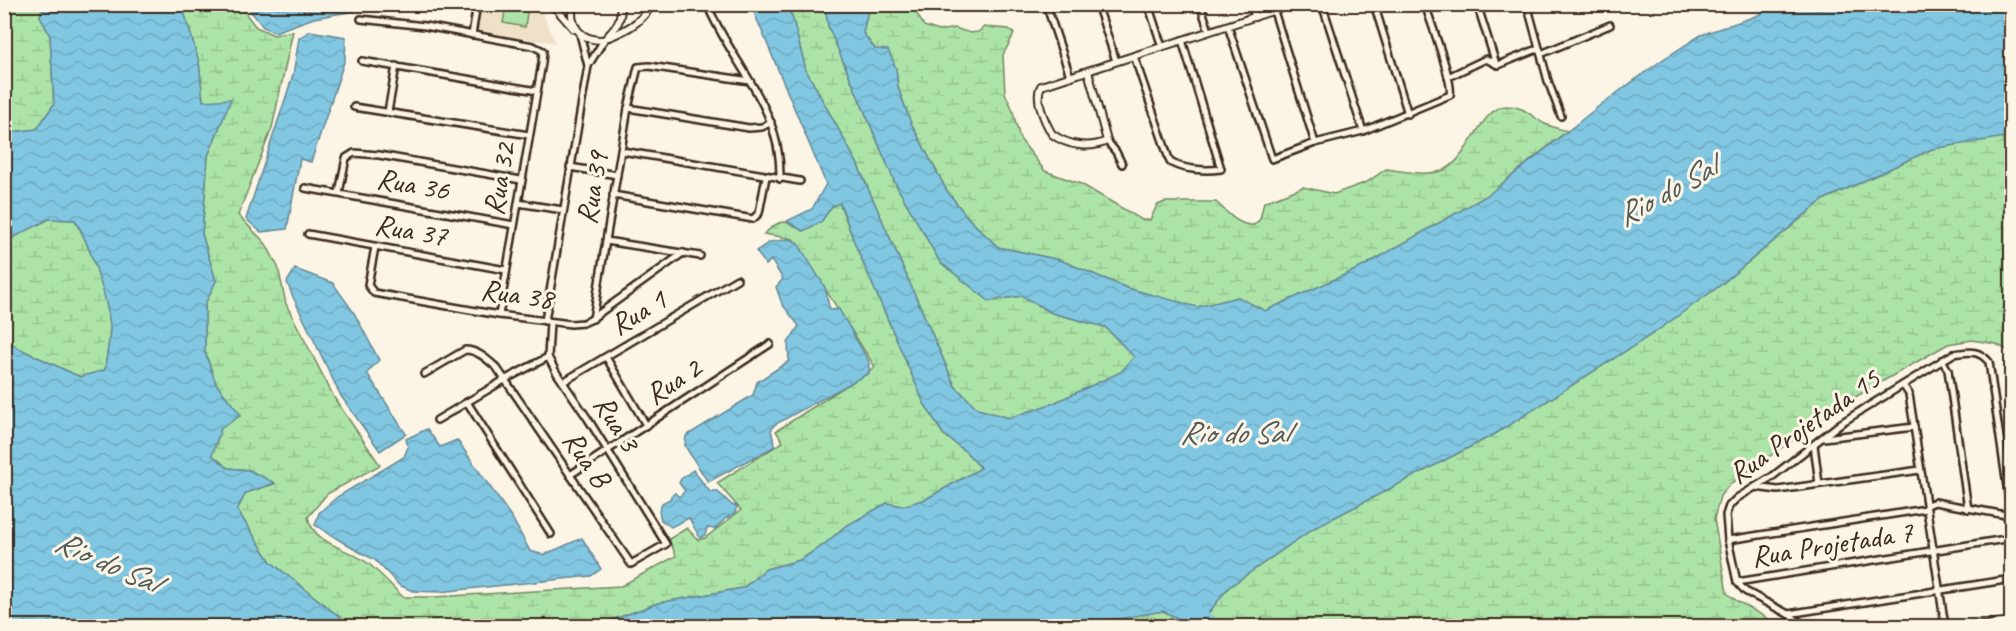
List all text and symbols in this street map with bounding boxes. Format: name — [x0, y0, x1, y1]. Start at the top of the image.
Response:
street label: Rua 32 — [474, 137, 524, 218]
water label: Rio do Sal — [1609, 142, 1733, 236]
street label: Rua 39 — [567, 146, 617, 227]
street label: Rua 36 — [374, 159, 454, 209]
street label: Rua 37 — [372, 205, 452, 255]
street label: Rua 38 — [478, 270, 558, 318]
street label: Rua 1 — [603, 280, 674, 344]
street label: Rua 2 — [638, 348, 710, 413]
street label: Rua Projetada 15 — [1721, 359, 1889, 492]
street label: Rua 3 — [585, 388, 650, 460]
water label: Rio do Sal — [1180, 412, 1299, 453]
street label: Rua B — [554, 423, 621, 497]
street label: Rua Projetada 7 — [1748, 512, 1917, 576]
water label: Rio do Sal — [49, 521, 174, 607]

